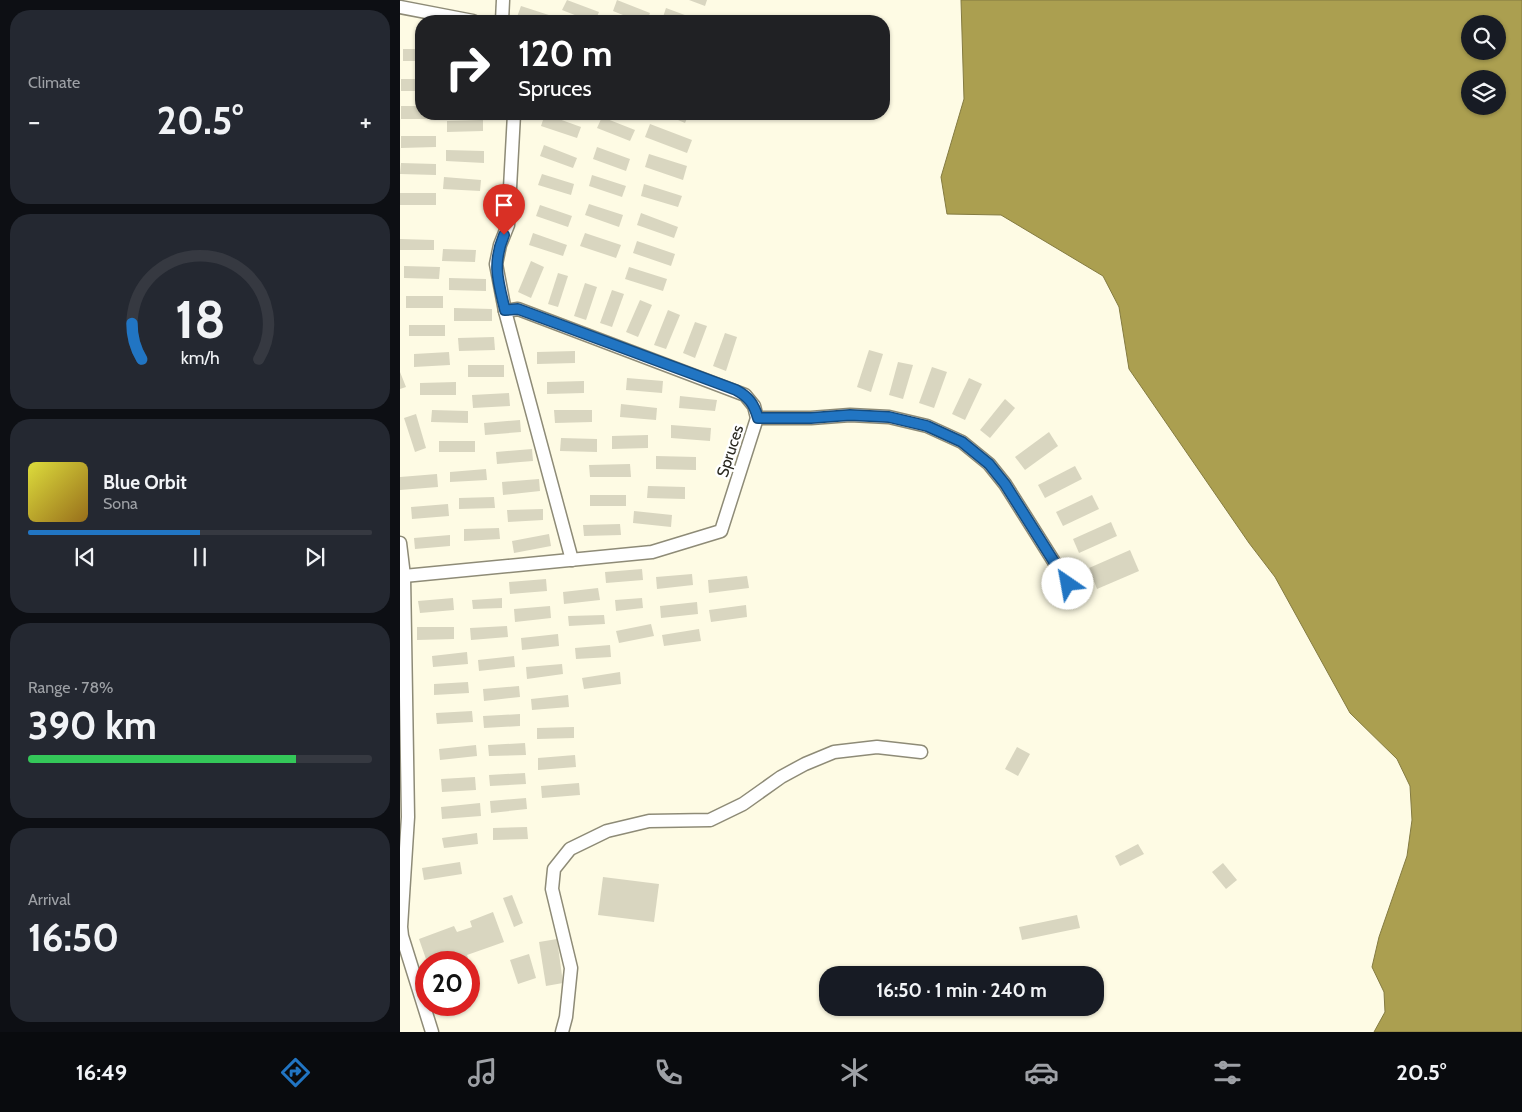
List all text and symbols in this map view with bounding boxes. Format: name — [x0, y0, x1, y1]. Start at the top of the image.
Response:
map controls — [1461, 15, 1506, 115]
button: search — [1461, 15, 1506, 60]
text: 120 m — [518, 32, 612, 75]
icon: right — [435, 35, 500, 100]
button: layers — [1461, 70, 1506, 115]
text: Climate — [28, 73, 80, 92]
text: Spruces — [518, 75, 592, 102]
text: 20.5° — [157, 97, 243, 144]
text: − — [28, 104, 40, 138]
text: + — [360, 104, 372, 138]
pin — [483, 184, 525, 235]
icon: arrive — [490, 191, 518, 219]
text: 18 — [175, 288, 225, 351]
text: km/h — [180, 347, 220, 368]
street label: Spruces — [713, 422, 747, 479]
text: Blue Orbit — [103, 471, 187, 494]
text: Sona — [103, 494, 138, 513]
icon: previous — [71, 543, 99, 571]
icon: pause — [186, 543, 214, 571]
icon: next — [301, 543, 329, 571]
position arrow — [1041, 557, 1093, 609]
text: Range · 78% — [28, 678, 114, 697]
text: 390 km — [28, 702, 157, 749]
text: Arrival — [28, 890, 71, 909]
text: 16:50 — [28, 914, 119, 961]
speed limit sign: 20 — [415, 951, 480, 1016]
text: 16:50 · 1 min · 240 m — [876, 979, 1047, 1002]
icon: directions — [278, 1055, 313, 1090]
icon: music — [465, 1055, 500, 1090]
icon: phone — [651, 1055, 686, 1090]
icon: climate — [837, 1055, 872, 1090]
icon: car — [1024, 1055, 1059, 1090]
icon: filters — [1210, 1055, 1245, 1090]
text: 16:49 — [76, 1059, 127, 1086]
text: 20.5° — [1396, 1059, 1446, 1086]

